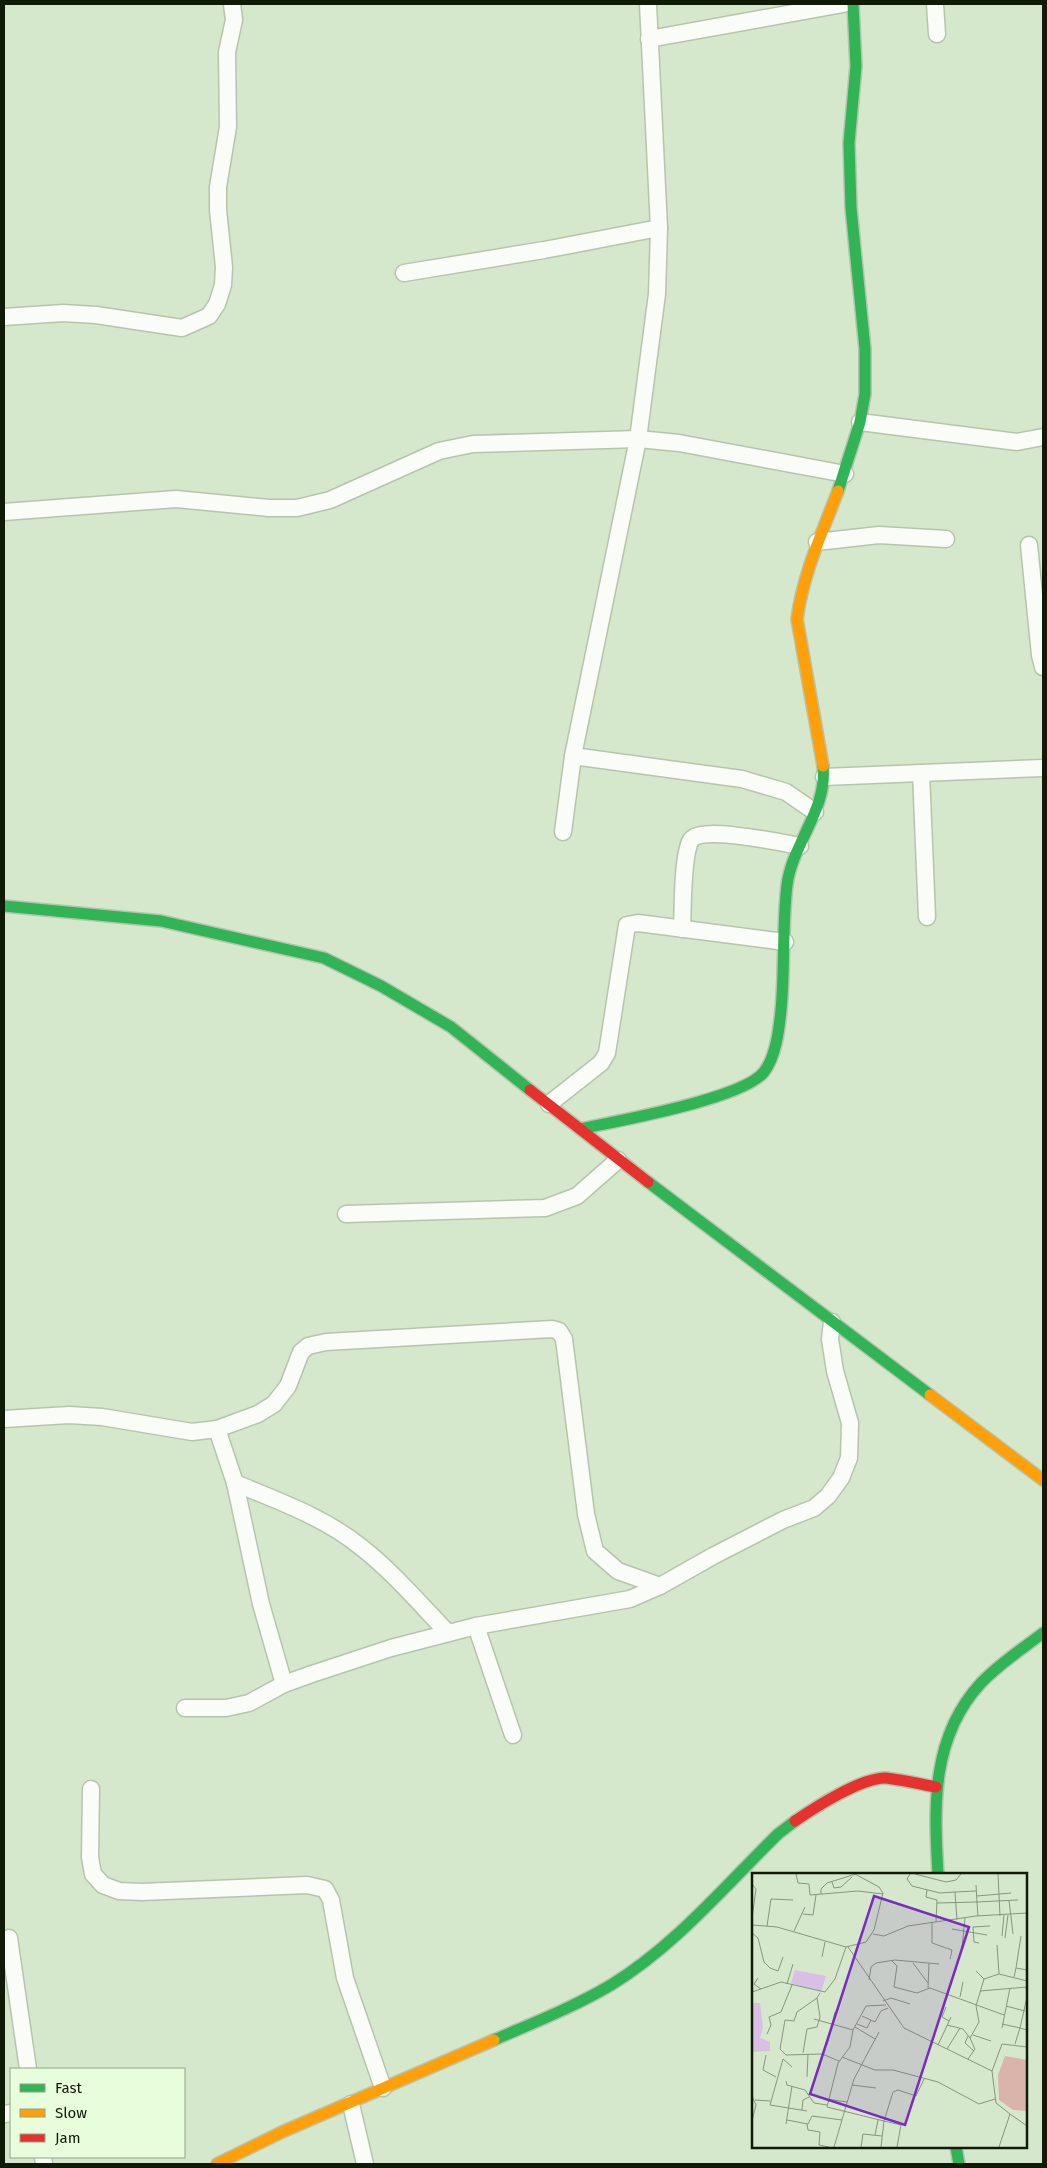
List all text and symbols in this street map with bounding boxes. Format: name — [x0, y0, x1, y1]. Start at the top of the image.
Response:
inset map — [752, 1873, 1027, 2148]
legend — [10, 2068, 185, 2158]
text: Fast — [55, 2079, 82, 2097]
text: Slow — [55, 2104, 87, 2122]
text: Jam — [55, 2129, 81, 2147]

